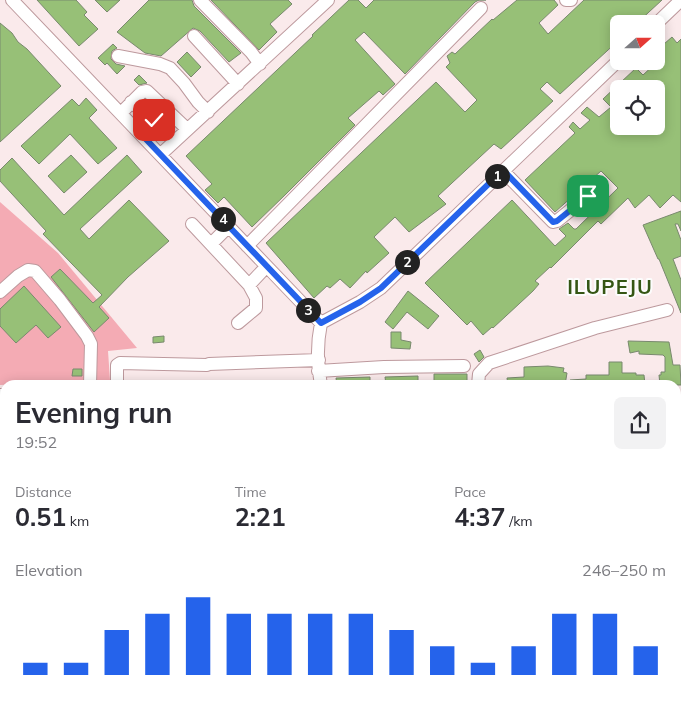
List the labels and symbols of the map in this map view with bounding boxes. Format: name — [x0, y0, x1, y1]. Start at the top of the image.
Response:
north arrow — [610, 15, 665, 70]
pin — [133, 99, 175, 141]
pin: 1 — [484, 164, 510, 188]
pin — [567, 175, 609, 217]
pin: 4 — [210, 206, 236, 232]
pin: 2 — [394, 250, 420, 274]
district label: ILUPEJU — [567, 274, 653, 299]
pin: 3 — [296, 298, 320, 322]

